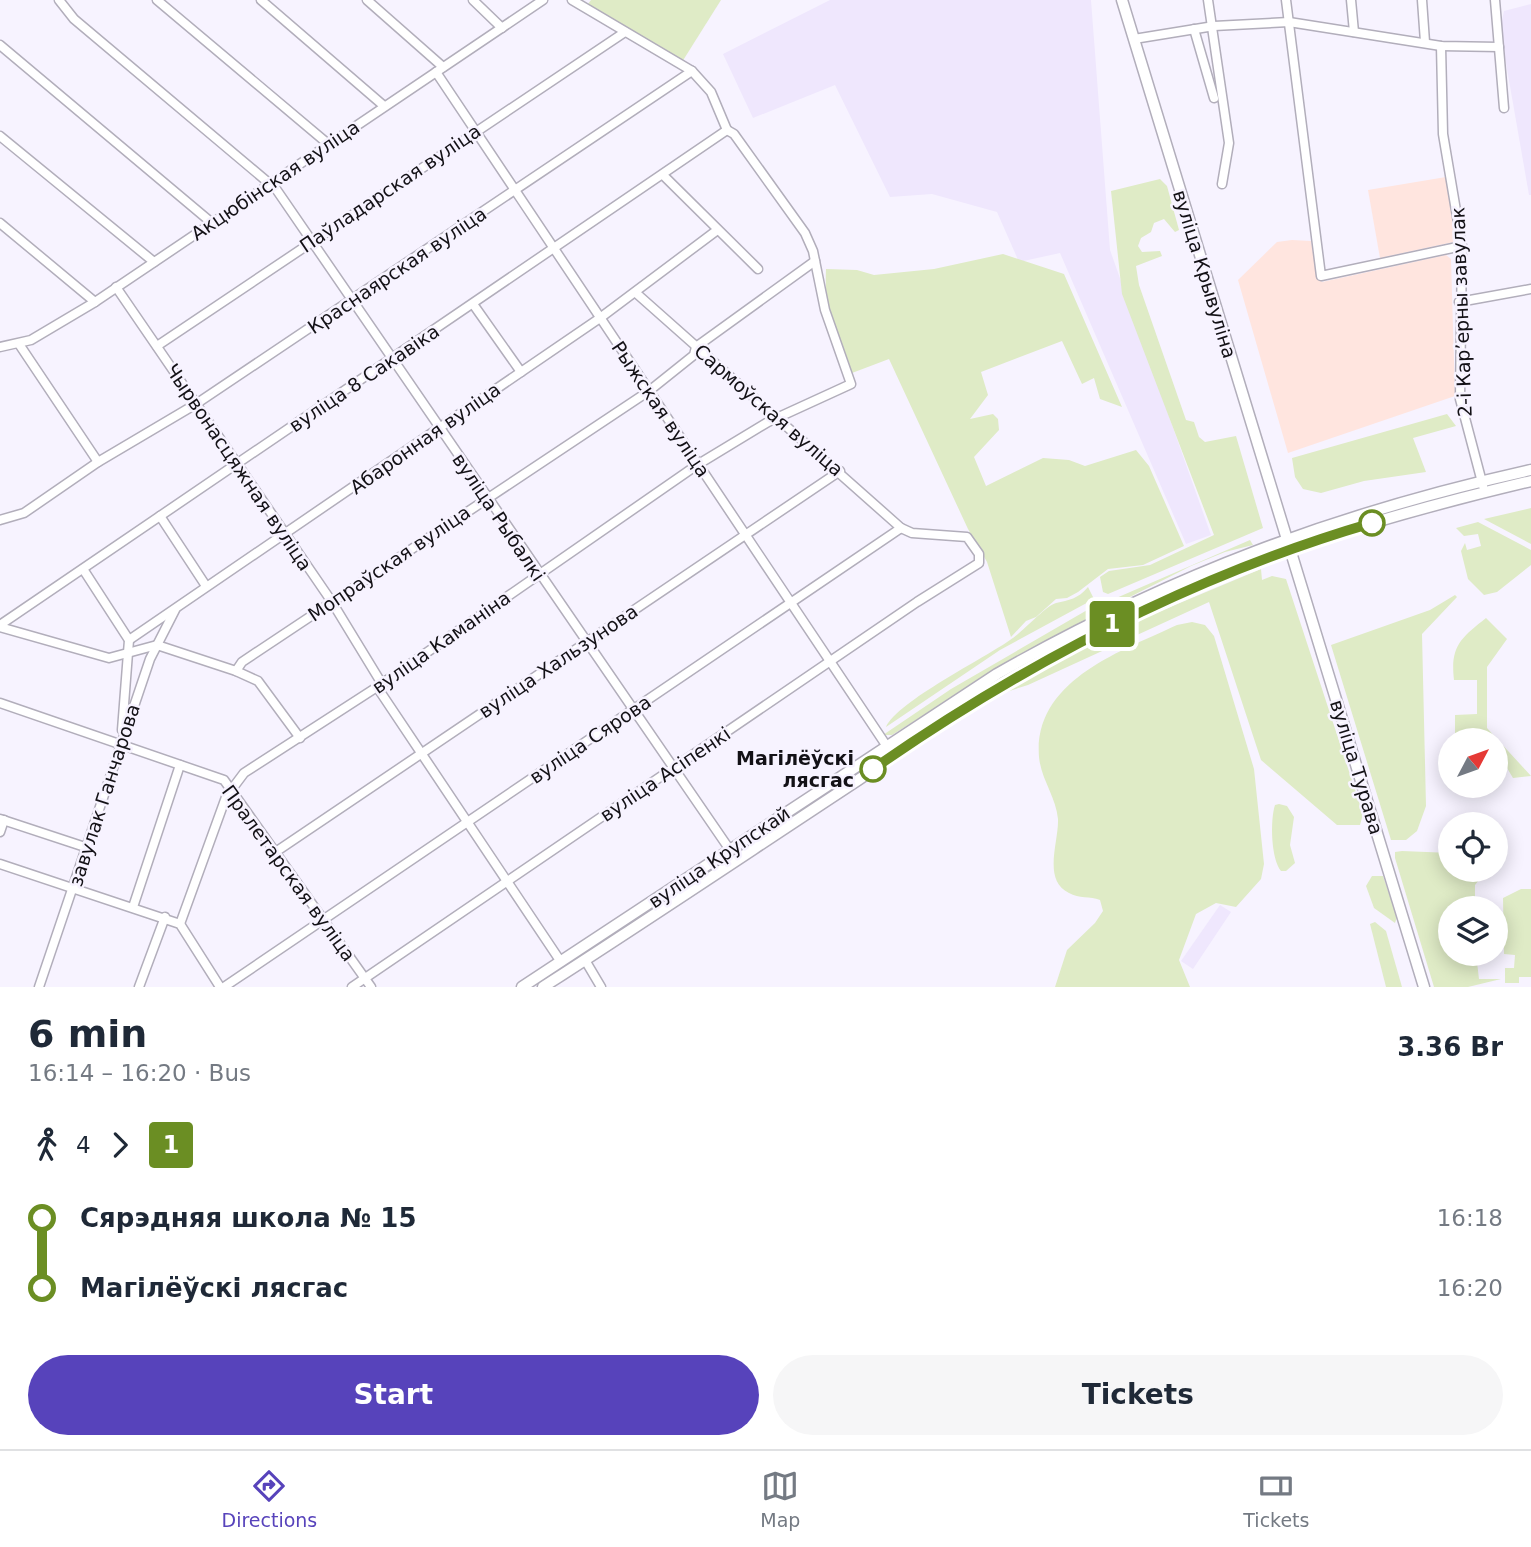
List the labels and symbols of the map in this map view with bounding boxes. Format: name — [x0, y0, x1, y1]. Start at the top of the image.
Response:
street label: Акцюбінская вуліца — [187, 115, 363, 245]
street label: Паўладарская вуліца — [295, 119, 485, 257]
street label: вуліца Крывуліна — [1169, 187, 1241, 361]
street label: Краснаярская вуліца — [304, 202, 490, 338]
street label: 2-і Карʼерны завулак — [1446, 207, 1476, 417]
street label: вуліца 8 Сакавіка — [285, 320, 443, 436]
street label: Рыжская вуліца — [607, 337, 715, 481]
street label: Сармоўская вуліца — [690, 339, 848, 481]
street label: Чырвонасцяжная вуліца — [161, 359, 317, 575]
street label: Абаронная вуліца — [346, 378, 504, 498]
street label: вуліца Рыбалкі — [448, 449, 550, 585]
street label: Мопраўская вуліца — [304, 501, 474, 625]
unlabelled marker — [1359, 510, 1385, 536]
street label: вуліца Каманіна — [368, 586, 514, 698]
street label: вуліца Хальзунова — [474, 600, 642, 722]
line badge: 1 — [1089, 601, 1135, 647]
street label: вуліца Сярова — [525, 690, 655, 788]
street label: вуліца Турава — [1326, 697, 1388, 837]
street label: завулак Ганчарова — [64, 701, 144, 889]
street label: вуліца Асіпенкі — [596, 722, 734, 826]
north arrow — [1438, 728, 1508, 798]
place label: Магілёўскі лясгас — [736, 747, 854, 791]
marker: Магілёўскі лясгас — [860, 756, 886, 782]
street label: Пралетарская вуліца — [218, 781, 360, 965]
street label: вуліца Крупскай — [644, 802, 794, 912]

